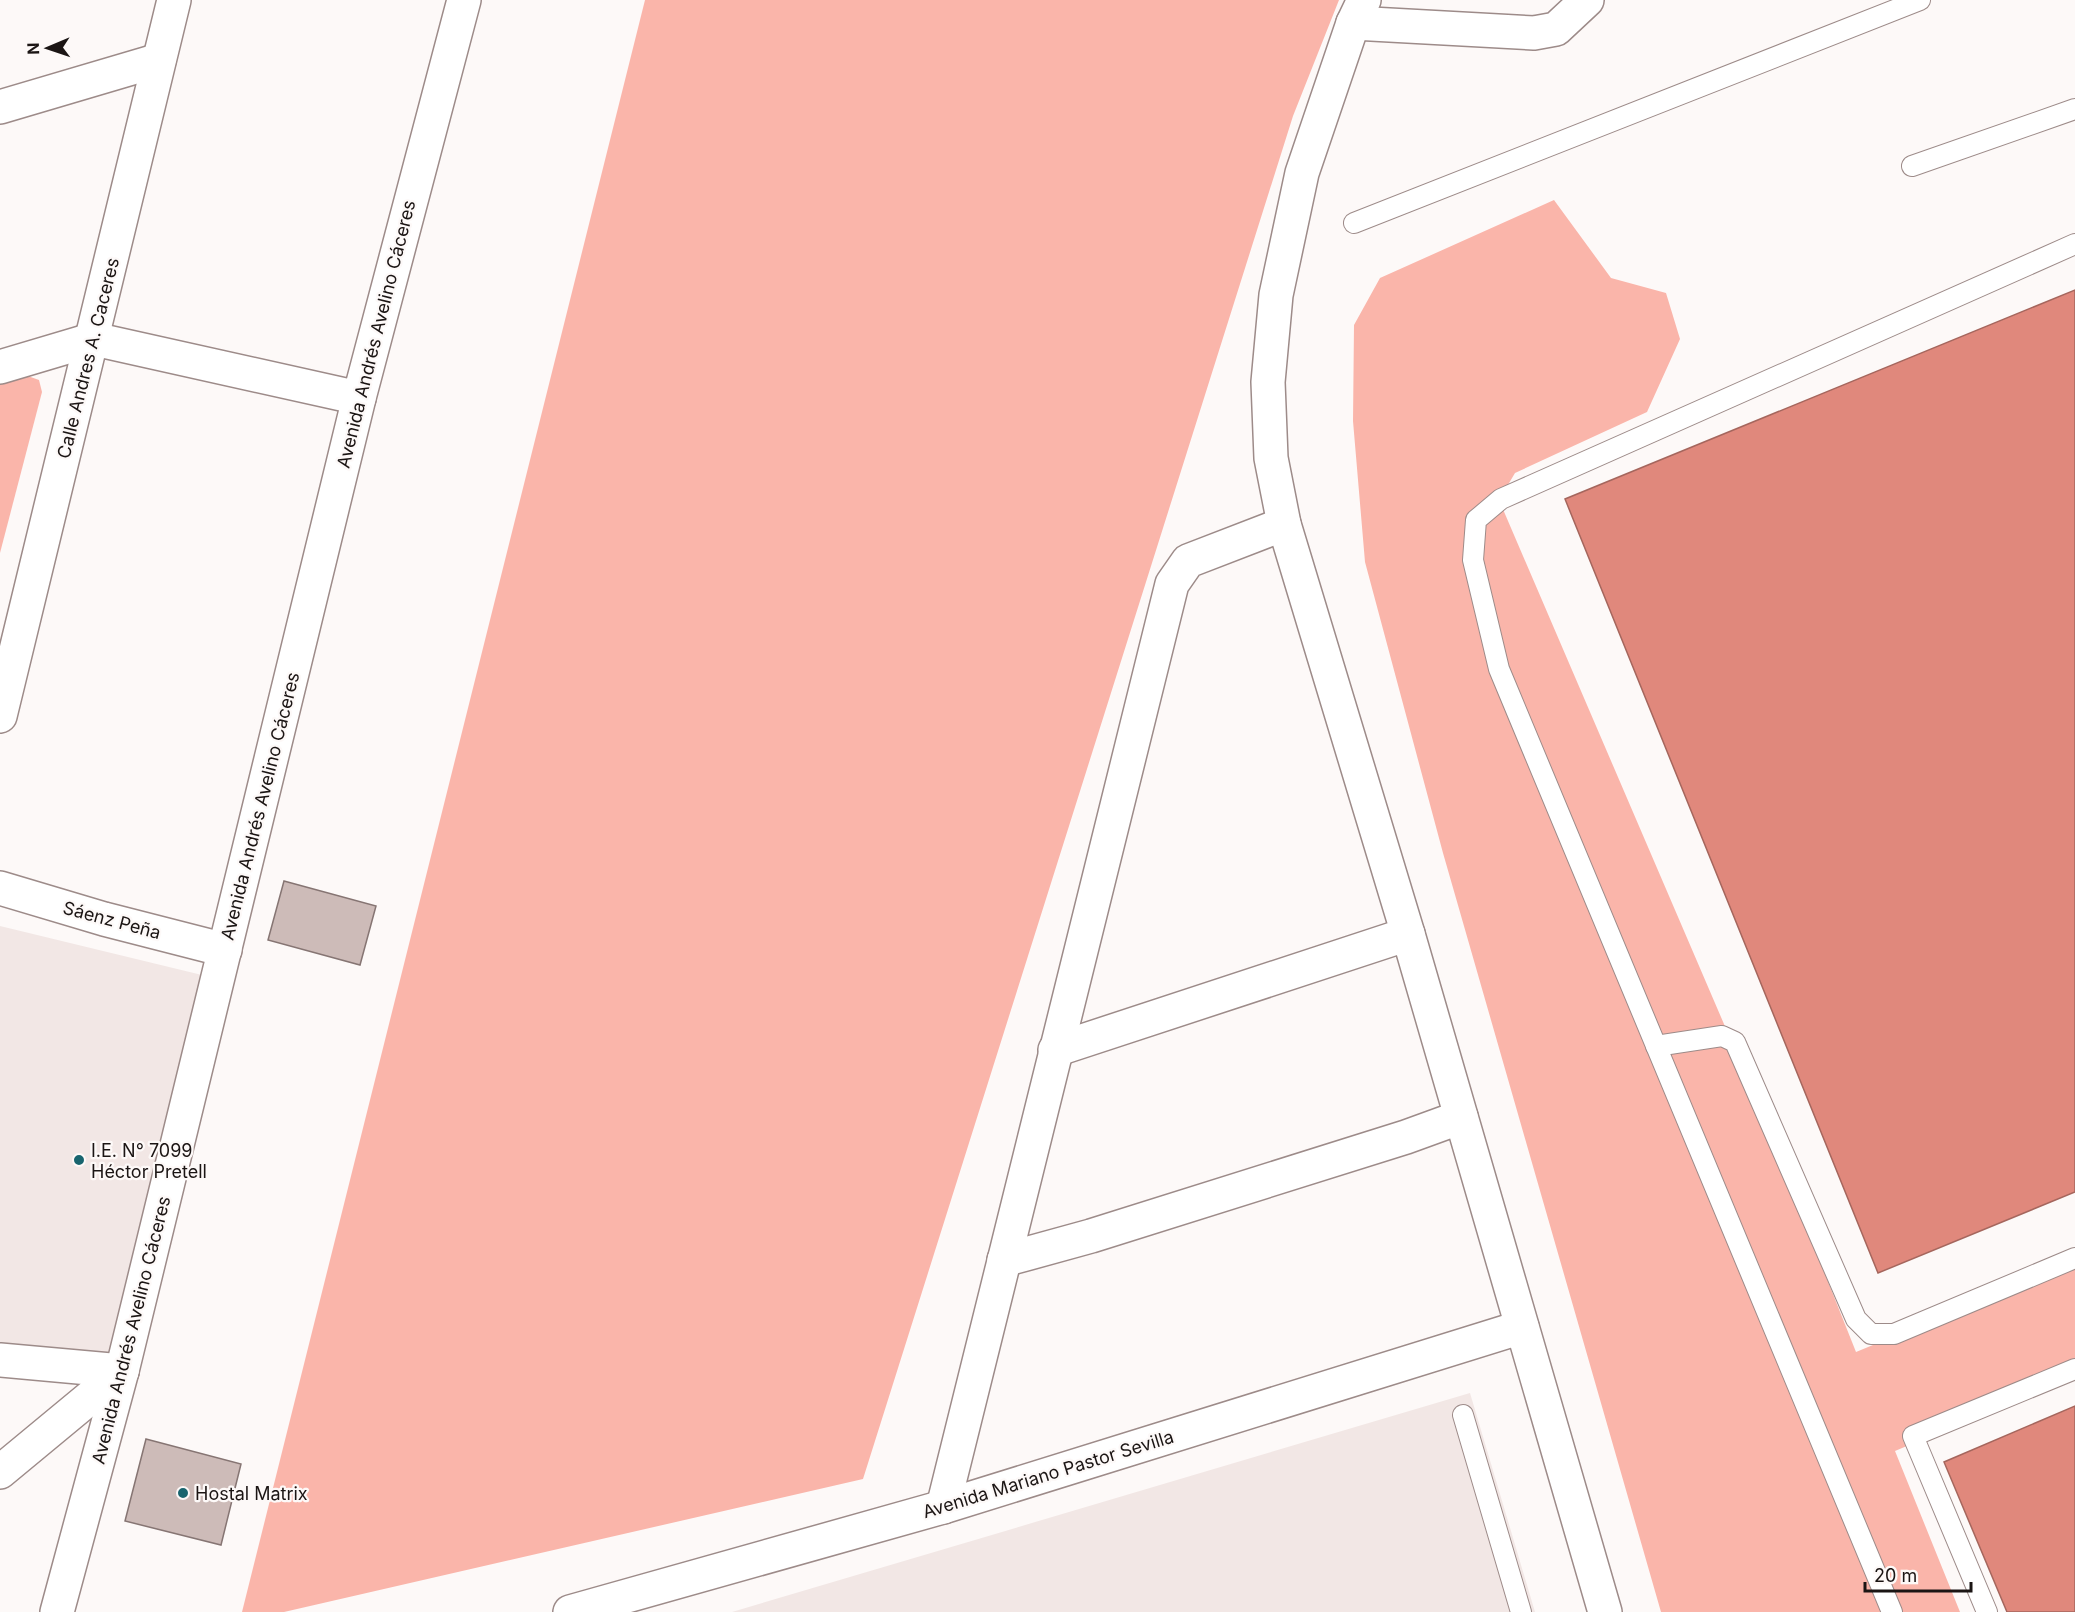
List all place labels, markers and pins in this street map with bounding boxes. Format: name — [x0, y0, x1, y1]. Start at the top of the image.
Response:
place label: I.E. N° 7099 Héctor Pretell — [91, 1140, 207, 1182]
marker: I.E. N° 7099 Héctor Pretell — [72, 1153, 86, 1167]
place label: Hostal Matrix — [195, 1483, 308, 1504]
marker: Hostal Matrix — [176, 1486, 190, 1500]

